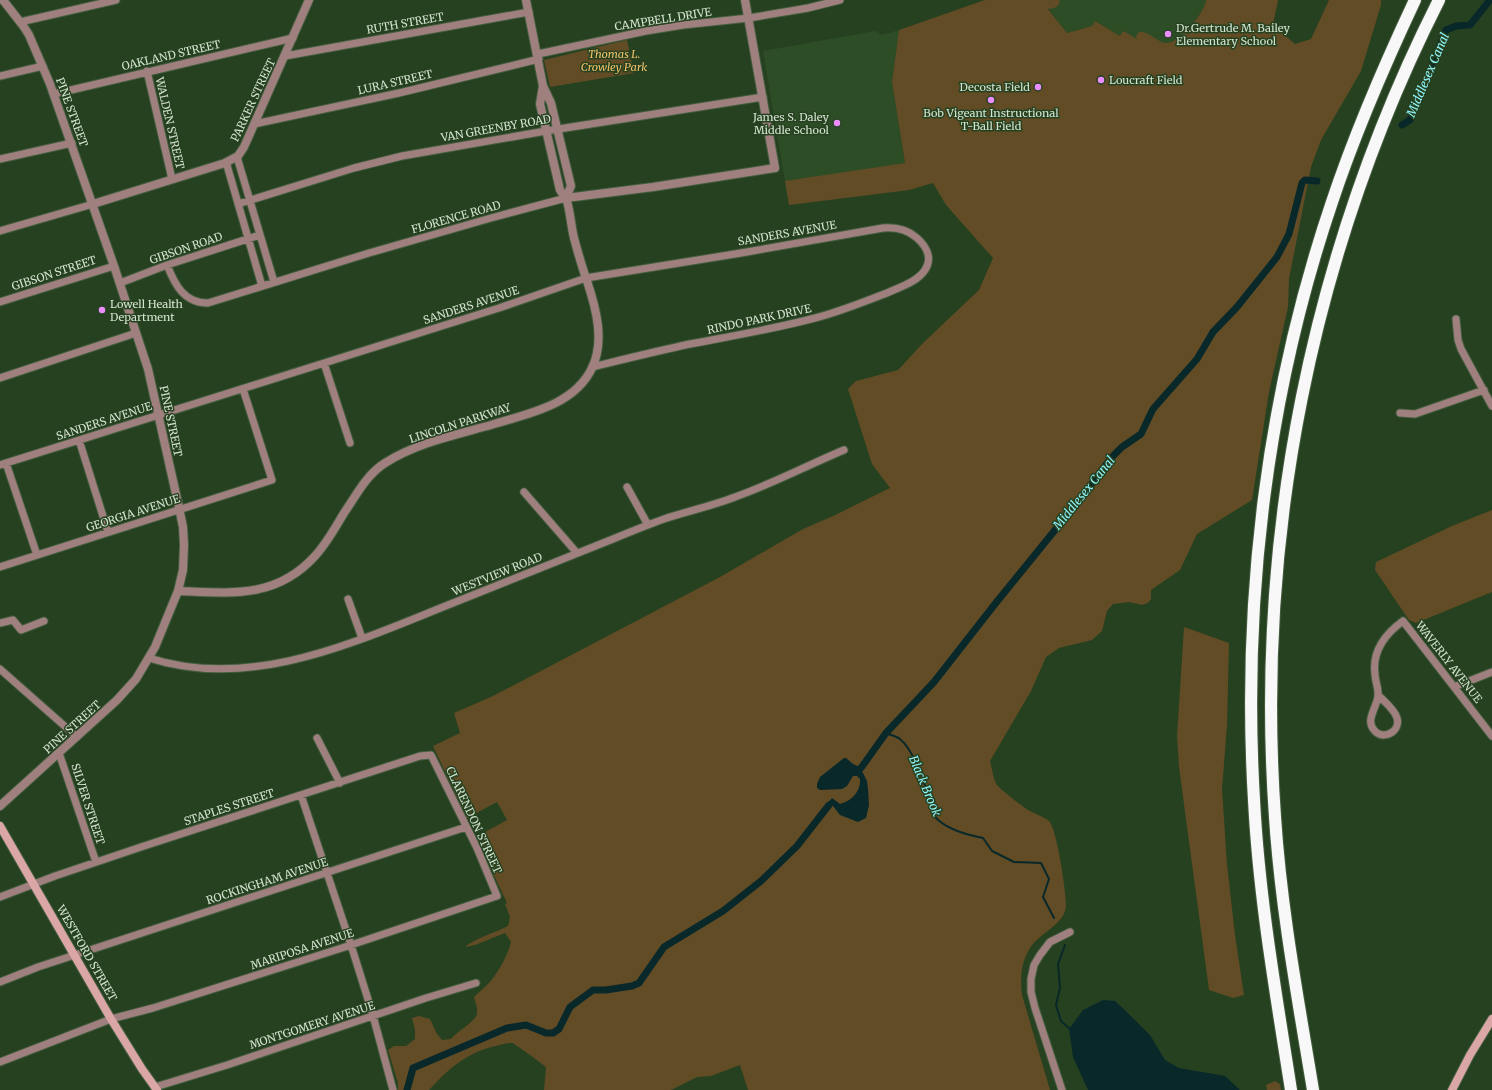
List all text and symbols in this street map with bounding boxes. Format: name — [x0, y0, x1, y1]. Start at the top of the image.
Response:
street label: CAMPBELL DRIVE — [614, 4, 712, 34]
street label: RUTH STREET — [365, 9, 445, 37]
place label: Dr.Gertrude M. Bailey Elementary School — [1176, 21, 1291, 48]
marker: Dr.Gertrude M. Bailey Elementary School — [1163, 29, 1173, 39]
water label: Middlesex Canal — [1403, 30, 1452, 120]
street label: OAKLAND STREET — [120, 37, 222, 73]
park label: Thomas L. Crowley Park — [581, 47, 647, 74]
street label: PARKER STREET — [228, 56, 279, 144]
street label: LURA STREET — [356, 67, 434, 97]
place label: Loucraft Field — [1109, 73, 1183, 87]
street label: WALDEN STREET — [152, 75, 187, 171]
marker: Loucraft Field — [1096, 75, 1106, 85]
street label: PINE STREET — [53, 76, 91, 149]
place label: Decosta Field — [960, 80, 1030, 94]
marker: Decosta Field — [1033, 82, 1043, 92]
marker: Bob Vigeant Instructional T-Ball Field — [986, 95, 996, 105]
place label: Bob Vigeant Instructional T-Ball Field — [923, 106, 1059, 133]
place label: James S. Daley Middle School — [752, 110, 830, 137]
street label: VAN GREENBY ROAD — [439, 111, 552, 145]
marker: James S. Daley Middle School — [832, 118, 842, 128]
street label: FLORENCE ROAD — [410, 198, 502, 236]
street label: SANDERS AVENUE — [737, 217, 837, 249]
street label: GIBSON ROAD — [148, 229, 224, 267]
street label: GIBSON STREET — [10, 253, 98, 293]
street label: SANDERS AVENUE — [421, 283, 521, 327]
place label: Lowell Health Department — [110, 297, 184, 324]
street label: RINDO PARK DRIVE — [706, 301, 812, 337]
marker: Lowell Health Department — [97, 305, 107, 315]
street label: PINE STREET — [157, 384, 185, 458]
street label: SANDERS AVENUE — [54, 399, 154, 443]
street label: LINCOLN PARKWAY — [407, 400, 513, 446]
water label: Middlesex Canal — [1049, 453, 1118, 533]
street label: GEORGIA AVENUE — [84, 491, 182, 535]
street label: WESTVIEW ROAD — [449, 550, 544, 599]
street label: WAVERLY AVENUE — [1412, 618, 1485, 706]
street label: PINE STREET — [40, 697, 104, 756]
water label: Black Brook — [906, 753, 945, 819]
street label: SILVER STREET — [68, 762, 108, 847]
street label: CLARENDON STREET — [443, 764, 505, 876]
street label: STAPLES STREET — [182, 786, 276, 828]
street label: ROCKINGHAM AVENUE — [204, 855, 330, 907]
street label: WESTFORD STREET — [53, 902, 120, 1004]
street label: MARIPOSA AVENUE — [249, 926, 355, 972]
street label: MONTGOMERY AVENUE — [248, 998, 376, 1052]

